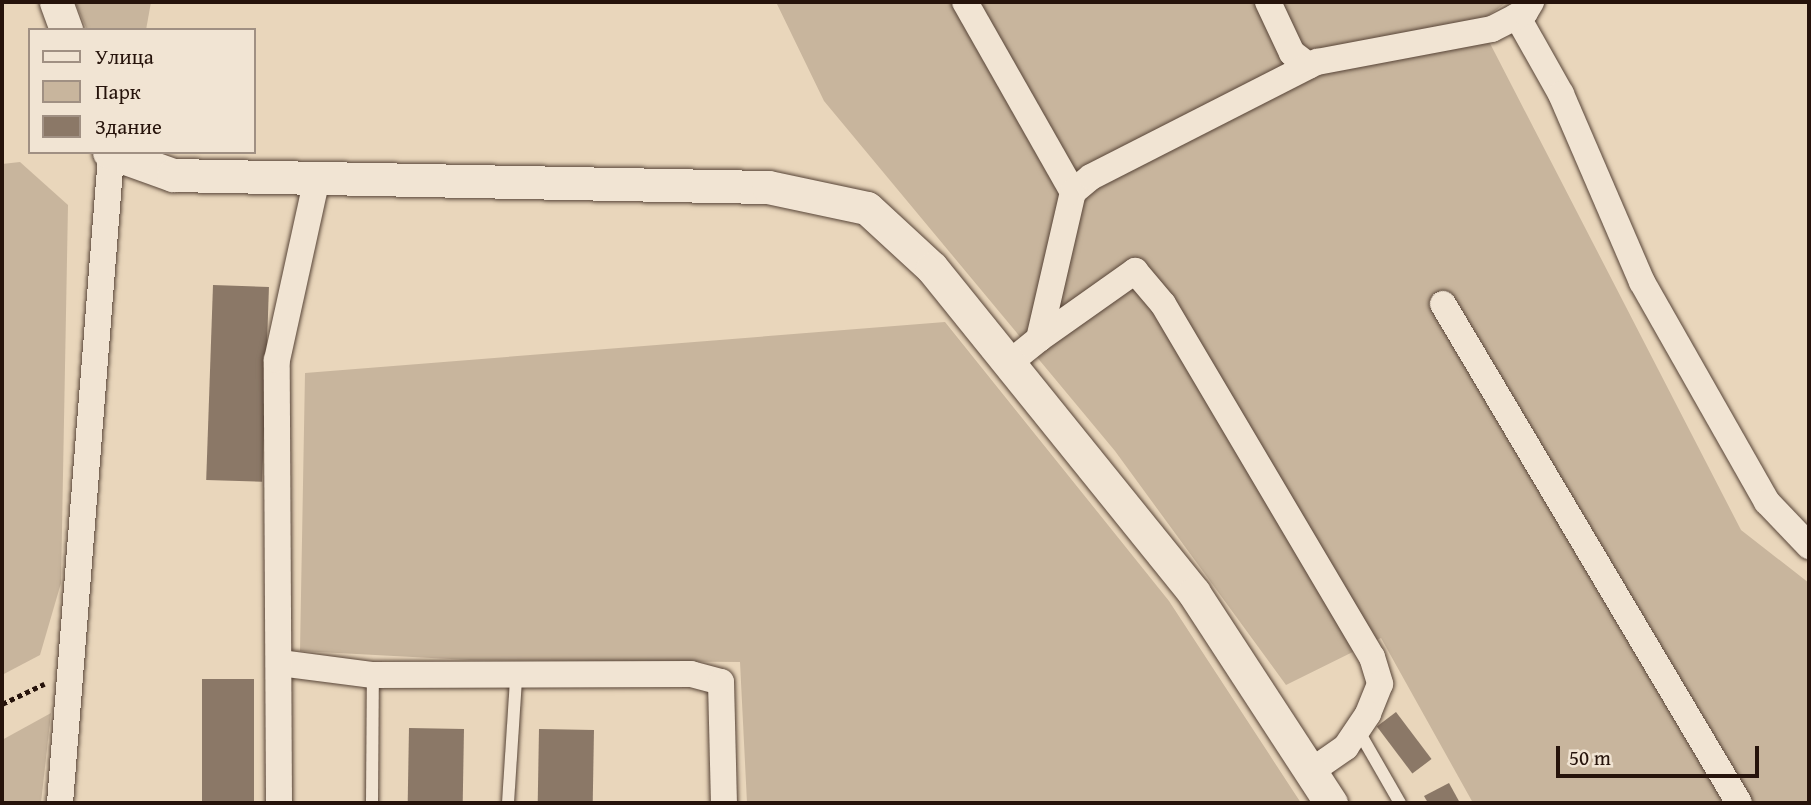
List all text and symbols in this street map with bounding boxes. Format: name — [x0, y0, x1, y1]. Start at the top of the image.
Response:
legend — [28, 28, 256, 154]
text: Улица — [95, 41, 154, 72]
text: Парк — [95, 76, 141, 107]
text: Здание — [95, 111, 162, 142]
scale bar — [1559, 732, 1762, 776]
text: 50 m — [1569, 742, 1611, 773]

